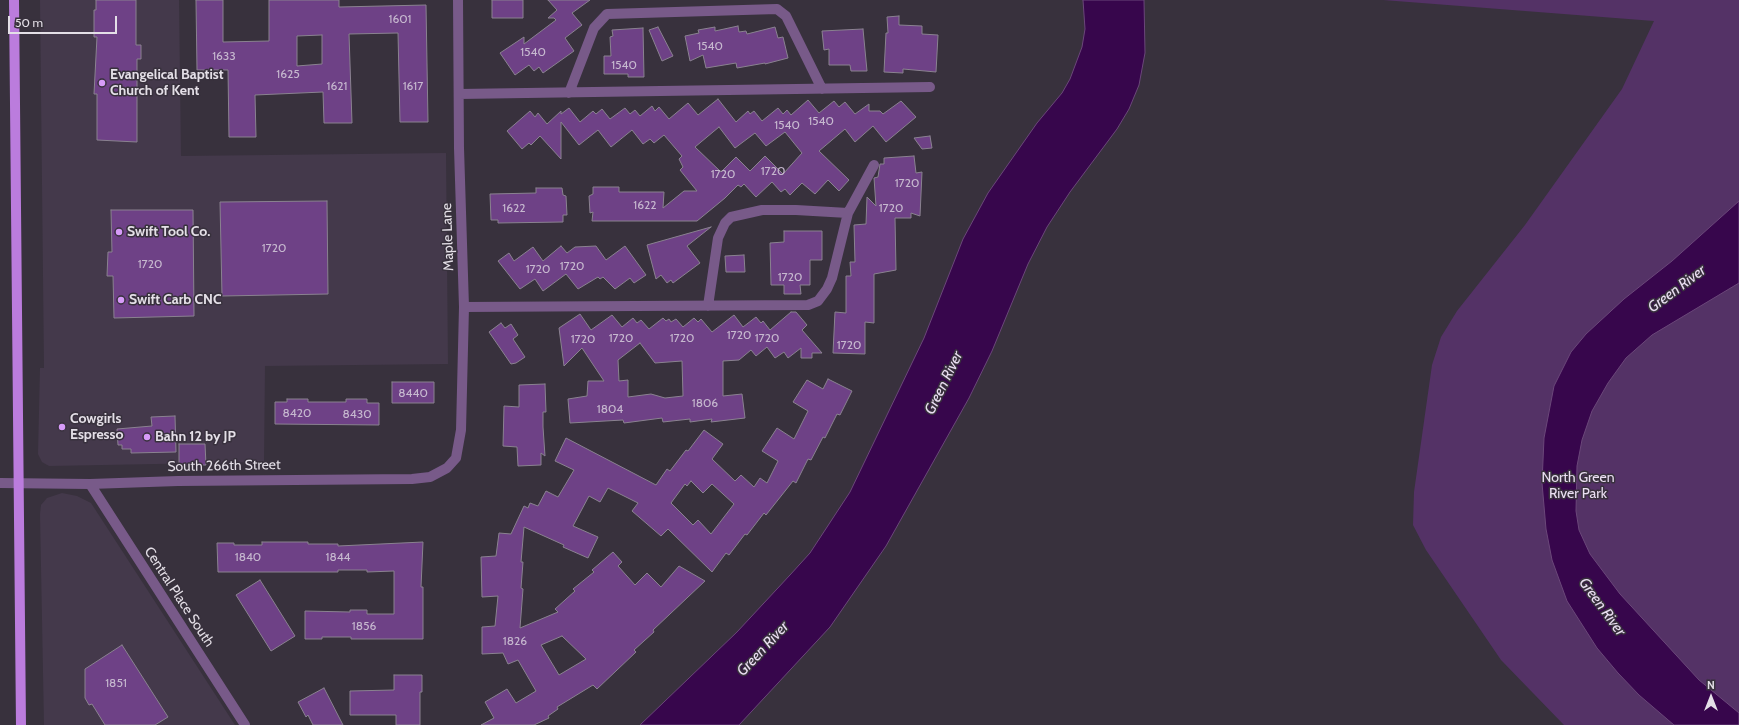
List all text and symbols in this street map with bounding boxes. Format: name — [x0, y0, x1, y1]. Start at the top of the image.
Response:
scale bar — [10, 8, 119, 34]
house number: 1601 — [388, 12, 412, 26]
text: 50 m — [15, 15, 43, 30]
house number: 1540 — [697, 39, 723, 53]
house number: 1540 — [520, 45, 546, 59]
house number: 1633 — [212, 49, 236, 63]
house number: 1540 — [611, 58, 637, 72]
place label: Evangelical Baptist Church of Kent — [110, 67, 223, 100]
house number: 1625 — [276, 67, 300, 81]
marker: Evangelical Baptist Church of Kent — [97, 78, 107, 88]
house number: 1621 — [327, 79, 347, 93]
house number: 1617 — [403, 79, 423, 93]
house number: 1540 — [808, 114, 834, 128]
house number: 1540 — [774, 118, 800, 132]
house number: 1720 — [761, 164, 785, 178]
house number: 1720 — [711, 167, 735, 181]
house number: 1720 — [895, 176, 919, 190]
house number: 1622 — [633, 198, 657, 212]
house number: 1622 — [502, 201, 526, 215]
house number: 1720 — [879, 201, 903, 215]
street label: Maple Lane — [438, 203, 458, 271]
place label: Swift Tool Co. — [127, 224, 210, 240]
marker: Swift Tool Co. — [114, 227, 124, 237]
house number: 1720 — [262, 241, 286, 255]
house number: 1720 — [138, 257, 162, 271]
house number: 1720 — [560, 259, 584, 273]
water label: Green River — [1645, 261, 1709, 317]
house number: 1720 — [526, 262, 550, 276]
house number: 1720 — [778, 270, 802, 284]
place label: Swift Carb CNC — [129, 292, 221, 308]
marker: Swift Carb CNC — [116, 295, 126, 305]
house number: 1720 — [727, 328, 751, 342]
house number: 1720 — [609, 331, 633, 345]
house number: 1720 — [670, 331, 694, 345]
house number: 1720 — [755, 331, 779, 345]
house number: 1720 — [571, 332, 595, 346]
house number: 1720 — [837, 338, 861, 352]
water label: Green River — [921, 349, 967, 417]
house number: 8440 — [398, 386, 428, 400]
house number: 1806 — [692, 396, 718, 410]
house number: 1804 — [597, 402, 623, 416]
house number: 8420 — [283, 406, 311, 420]
house number: 8430 — [342, 407, 372, 421]
place label: Cowgirls Espresso — [70, 411, 123, 444]
marker: Cowgirls Espresso — [57, 422, 67, 432]
place label: Bahn 12 by JP — [155, 429, 236, 445]
marker: Bahn 12 by JP — [142, 432, 152, 442]
street label: South 266th Street — [167, 457, 281, 475]
park label: North Green River Park — [1542, 470, 1614, 502]
street label: Central Place South — [140, 544, 218, 650]
house number: 1840 — [235, 550, 261, 564]
house number: 1844 — [325, 550, 351, 564]
water label: Green River — [1575, 574, 1629, 640]
water label: Green River — [733, 618, 793, 680]
house number: 1856 — [352, 619, 376, 633]
house number: 1826 — [503, 634, 527, 648]
house number: 1851 — [105, 676, 127, 690]
north arrow — [1691, 677, 1731, 717]
text: N — [1707, 678, 1715, 692]

